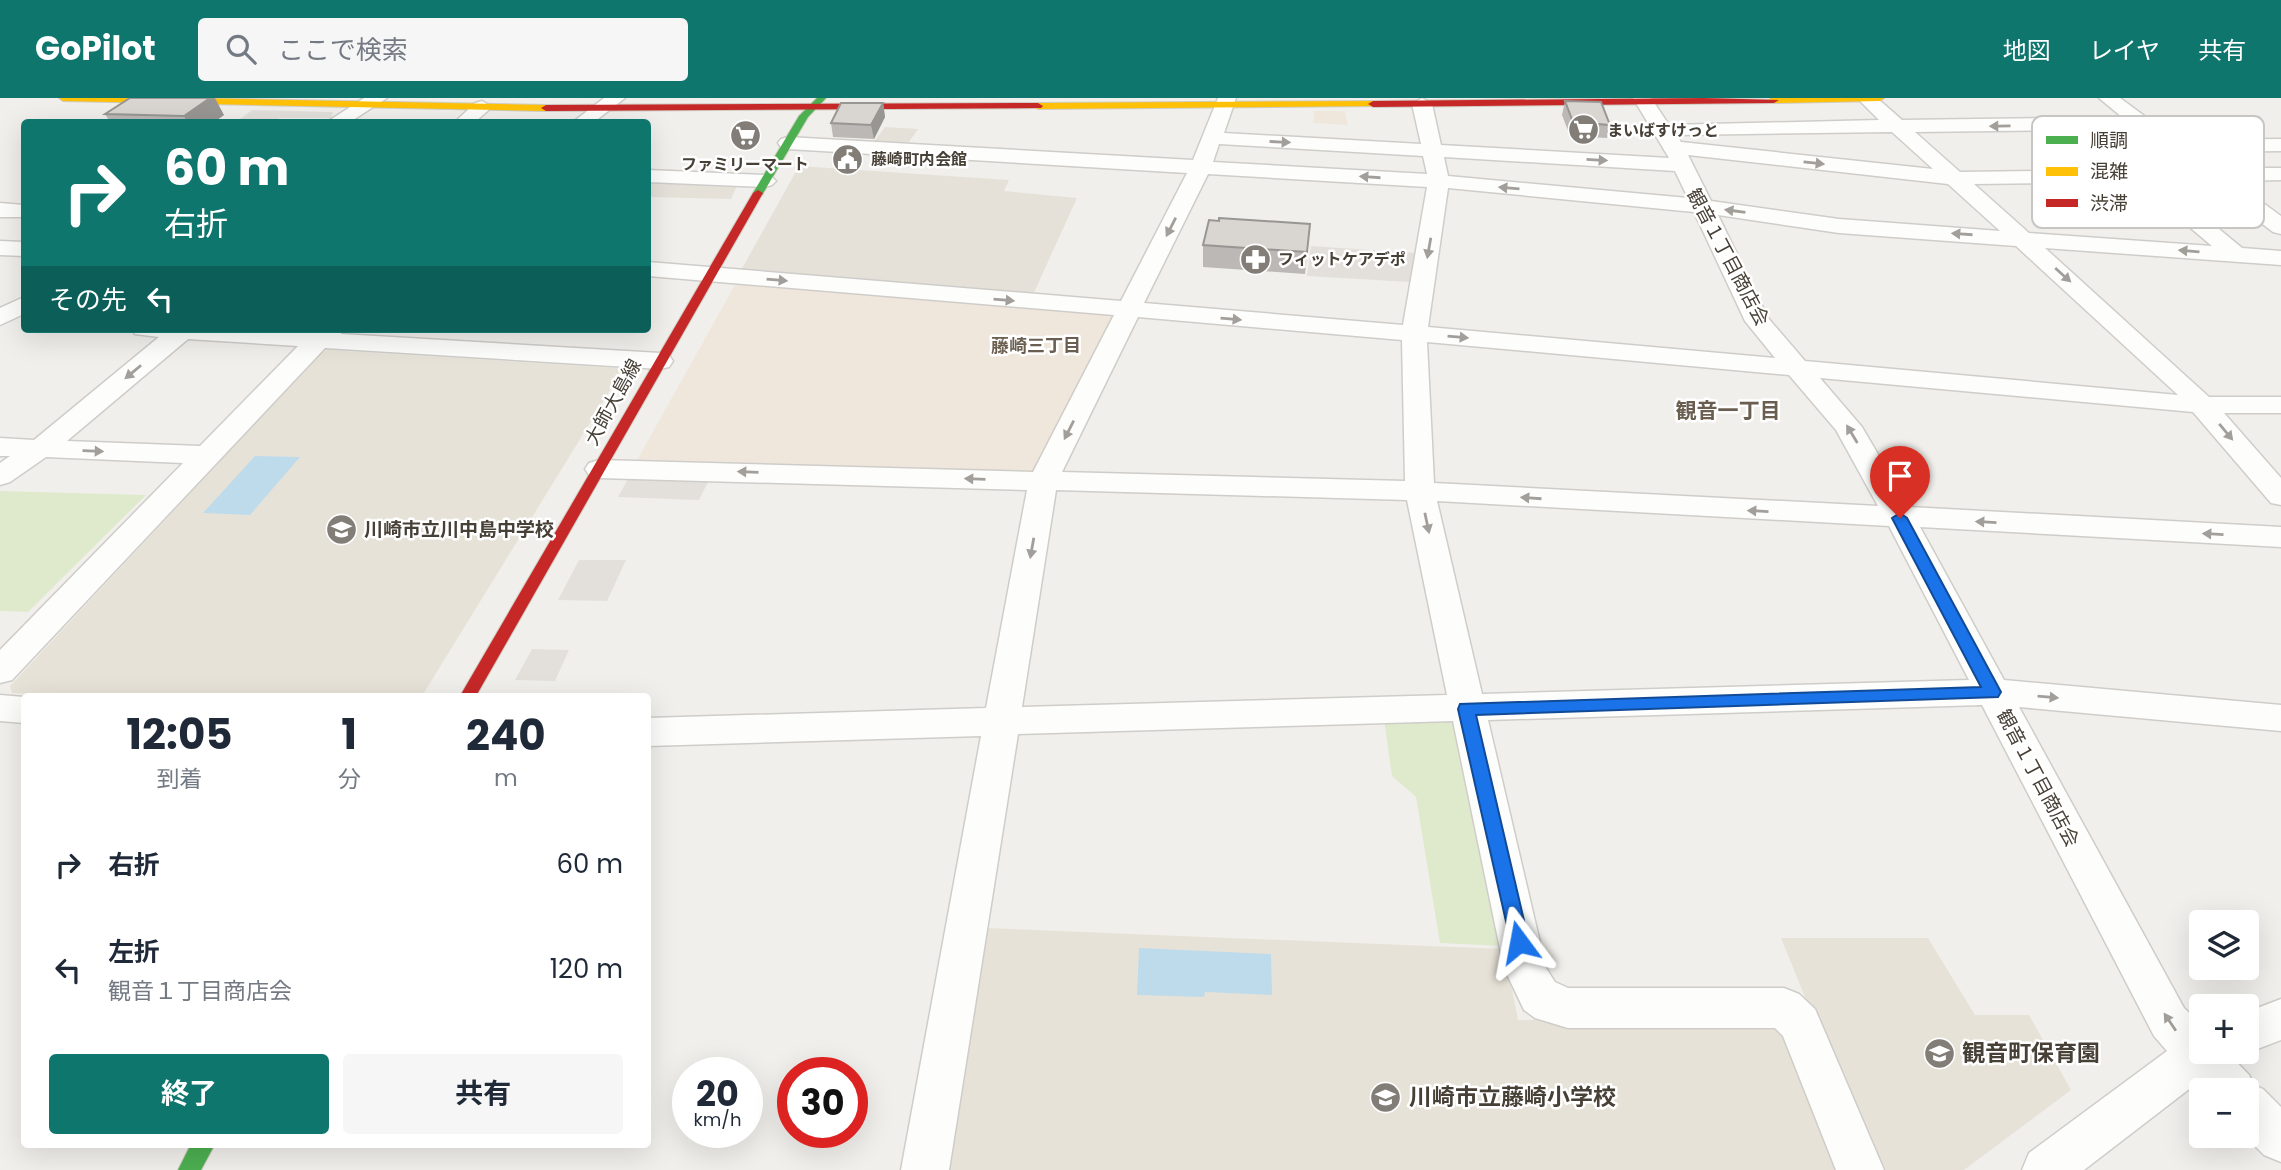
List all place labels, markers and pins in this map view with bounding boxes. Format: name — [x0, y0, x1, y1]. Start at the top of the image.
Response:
supermarket icon: まいばすけっと — [1567, 113, 1601, 147]
supermarket icon: ファミリーマート — [728, 118, 762, 152]
place label: まいばすけっと — [1607, 119, 1719, 142]
public building icon: 藤崎町内会館 — [831, 142, 865, 176]
place label: 藤崎町内会館 — [871, 148, 967, 171]
place label: ファミリーマート — [681, 153, 809, 176]
pharmacy icon: フィットケアデポ — [1238, 242, 1272, 276]
place label: フィットケアデポ — [1278, 248, 1406, 271]
pin — [1870, 446, 1930, 518]
school or university icon: 川崎市立川中島中学校 — [324, 512, 358, 546]
place label: 川崎市立川中島中学校 — [364, 516, 554, 543]
school or university icon: 観音町保育園 — [1922, 1036, 1956, 1070]
place label: 観音町保育園 — [1962, 1037, 2100, 1069]
school or university icon: 川崎市立藤崎小学校 — [1369, 1080, 1403, 1114]
place label: 川崎市立藤崎小学校 — [1409, 1081, 1616, 1113]

